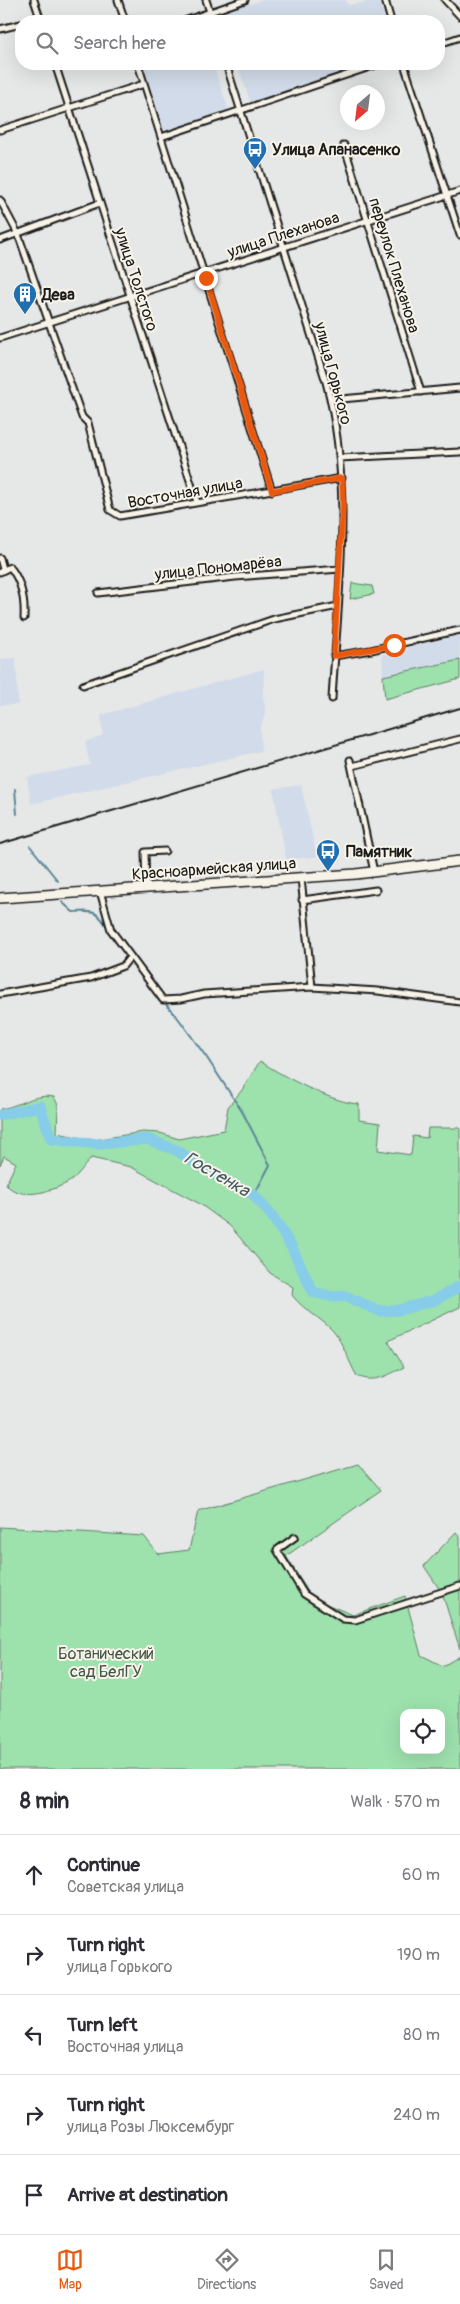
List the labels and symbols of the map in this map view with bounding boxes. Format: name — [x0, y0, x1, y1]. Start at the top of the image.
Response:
north arrow — [340, 85, 385, 130]
bus stop icon: Улица Апанасенко — [242, 136, 268, 170]
place label: Улица Апанасенко — [272, 140, 401, 160]
street label: переулок Плеханова — [364, 195, 424, 335]
street label: улица Плеханова — [224, 207, 342, 263]
street label: улица Толстого — [110, 224, 162, 334]
route end — [195, 267, 218, 290]
building icon: Дева — [12, 281, 38, 315]
place label: Дева — [41, 285, 75, 305]
street label: улица Горького — [309, 319, 356, 427]
street label: Восточная улица — [126, 473, 244, 513]
street label: улица Пономарёва — [153, 551, 283, 585]
route start — [383, 634, 406, 657]
bus stop icon: Памятник — [315, 838, 341, 872]
place label: Памятник — [346, 842, 412, 862]
street label: Красноармейская улица — [131, 853, 297, 885]
water label: Гостенка — [180, 1147, 255, 1203]
park label: Ботанический сад БелГУ — [58, 1644, 154, 1682]

